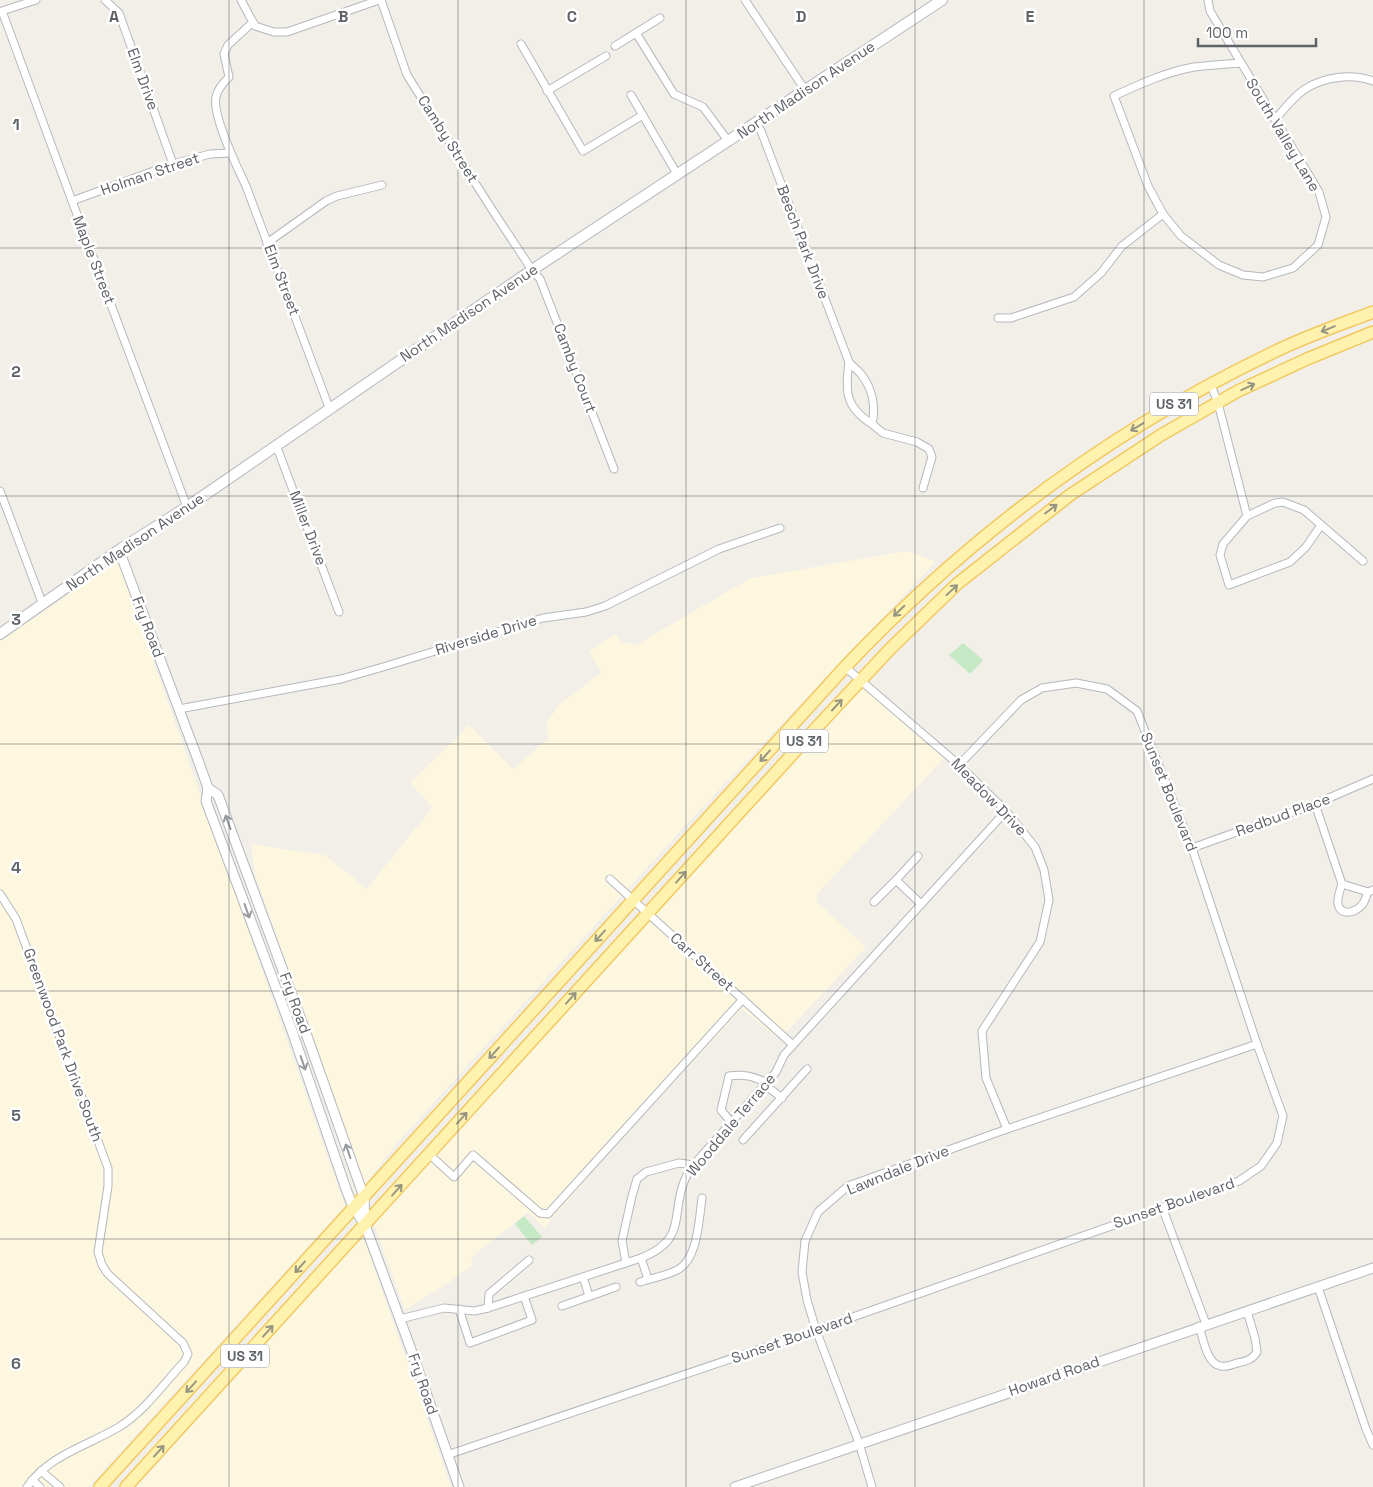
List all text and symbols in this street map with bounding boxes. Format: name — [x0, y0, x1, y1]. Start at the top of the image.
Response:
text: A — [109, 6, 119, 27]
text: B — [338, 6, 348, 27]
text: C — [567, 6, 577, 27]
text: D — [796, 6, 806, 27]
text: E — [1026, 6, 1035, 27]
scale bar — [1198, 15, 1316, 47]
text: 100 m — [1206, 23, 1248, 42]
street label: North Madison Avenue — [733, 36, 879, 143]
street label: Elm Drive — [123, 45, 164, 113]
street label: South Valley Lane — [1242, 75, 1325, 195]
street label: Camby Street — [414, 91, 483, 186]
text: 1 — [12, 114, 20, 135]
street label: Holman Street — [98, 148, 202, 199]
street label: Beech Park Drive — [773, 182, 834, 302]
street label: Maple Street — [69, 213, 120, 307]
street label: Elm Street — [260, 242, 305, 318]
street label: North Madison Avenue — [396, 259, 542, 366]
street label: Camby Court — [550, 320, 601, 415]
one-way arrow — [1320, 325, 1336, 334]
text: 2 — [11, 361, 21, 382]
one-way arrow — [1240, 381, 1255, 391]
road number: US 31 — [1150, 392, 1198, 416]
one-way arrow — [1130, 423, 1144, 433]
street label: North Madison Avenue — [62, 488, 208, 595]
street label: Miller Drive — [286, 488, 331, 568]
one-way arrow — [1044, 504, 1057, 515]
one-way arrow — [945, 584, 958, 596]
street label: Fry Road — [128, 594, 169, 660]
one-way arrow — [893, 605, 906, 617]
text: 3 — [11, 609, 21, 630]
street label: Riverside Drive — [433, 610, 539, 659]
one-way arrow — [831, 699, 843, 711]
road number: US 31 — [780, 729, 828, 752]
street label: Sunset Boulevard — [1137, 729, 1202, 854]
one-way arrow — [759, 749, 771, 762]
street label: Meadow Drive — [947, 754, 1031, 840]
street label: Redbud Place — [1233, 789, 1333, 840]
one-way arrow — [223, 814, 232, 830]
text: 4 — [11, 857, 21, 878]
one-way arrow — [675, 870, 687, 883]
one-way arrow — [243, 902, 252, 918]
street label: Carr Street — [667, 928, 738, 995]
one-way arrow — [594, 930, 606, 943]
street label: Greenwood Park Drive South — [20, 945, 107, 1144]
street label: Fry Road — [276, 970, 315, 1036]
one-way arrow — [565, 991, 577, 1004]
one-way arrow — [488, 1047, 500, 1060]
one-way arrow — [299, 1055, 308, 1070]
street label: Wooddale Terrace — [682, 1069, 779, 1180]
text: 5 — [11, 1105, 21, 1126]
one-way arrow — [456, 1112, 468, 1124]
street label: Lawndale Drive — [844, 1140, 952, 1199]
one-way arrow — [343, 1143, 352, 1159]
street label: Sunset Boulevard — [1111, 1173, 1237, 1232]
one-way arrow — [391, 1183, 403, 1196]
one-way arrow — [295, 1260, 307, 1273]
street label: Sunset Boulevard — [729, 1308, 855, 1367]
one-way arrow — [262, 1324, 274, 1337]
road number: US 31 — [221, 1344, 269, 1368]
street label: Fry Road — [404, 1351, 443, 1417]
street label: Howard Road — [1006, 1351, 1102, 1400]
text: 6 — [11, 1353, 21, 1374]
one-way arrow — [185, 1381, 197, 1393]
one-way arrow — [153, 1444, 165, 1457]

